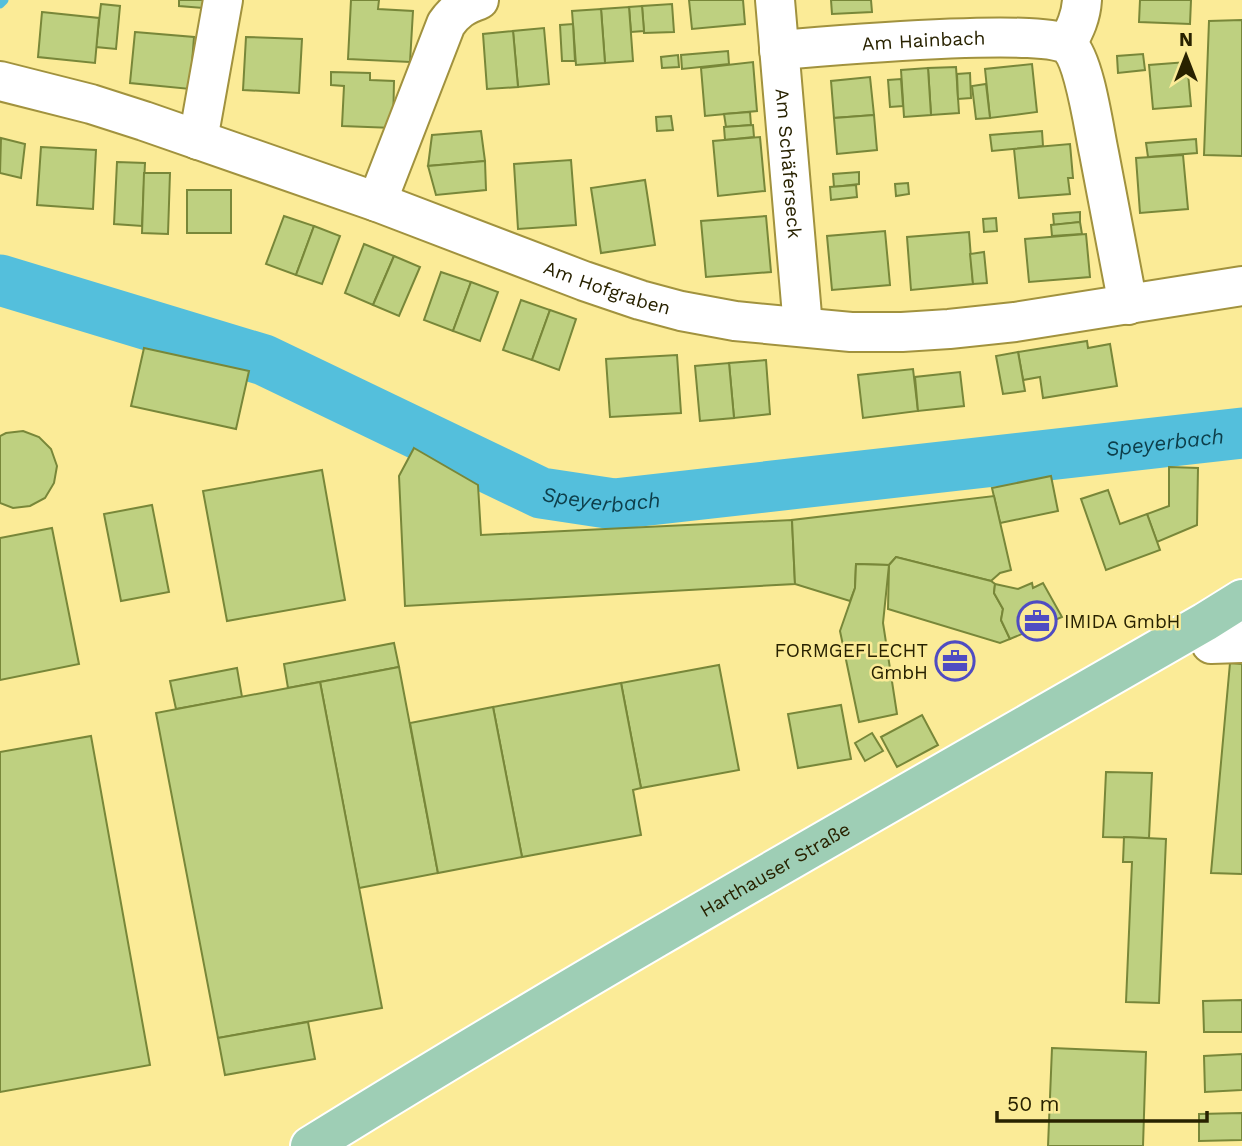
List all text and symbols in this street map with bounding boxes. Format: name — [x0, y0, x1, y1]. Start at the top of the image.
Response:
north arrow — [1151, 21, 1221, 91]
street label: Am Hainbach — [861, 26, 986, 55]
text: N — [1179, 28, 1193, 51]
street label: Am Schäferseck — [771, 88, 807, 239]
street label: Am Hofgraben — [541, 255, 673, 319]
water label: Speyerbach — [1104, 423, 1225, 461]
water label: Speyerbach — [541, 481, 662, 517]
office icon: IMIDA GmbH — [1016, 600, 1058, 642]
place label: IMIDA GmbH — [1064, 610, 1181, 633]
place label: FORMGEFLECHT GmbH — [774, 639, 928, 684]
office icon: FORMGEFLECHT GmbH — [934, 640, 976, 682]
street label: Harthauser Straße — [695, 817, 854, 922]
scale bar — [997, 1080, 1207, 1124]
text: 50 m — [1007, 1091, 1059, 1116]

